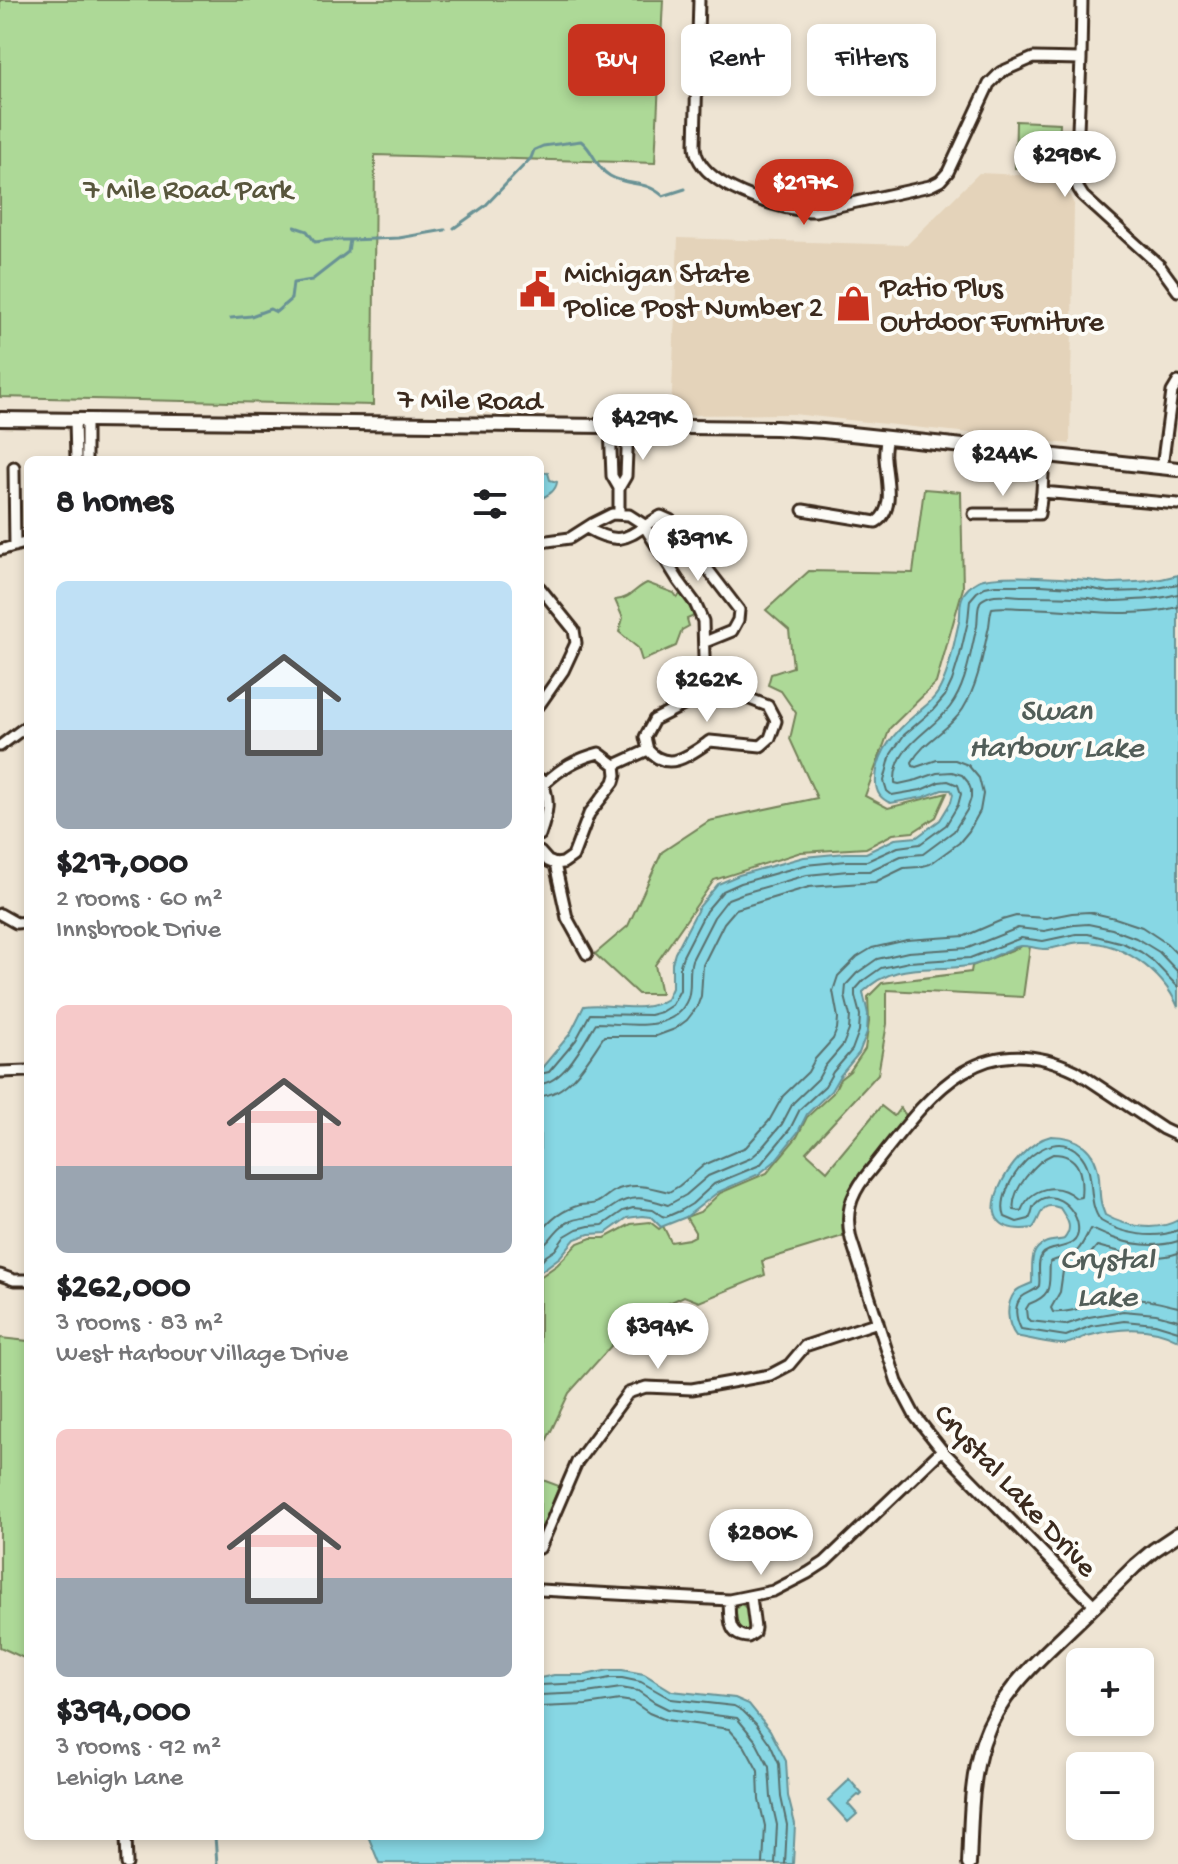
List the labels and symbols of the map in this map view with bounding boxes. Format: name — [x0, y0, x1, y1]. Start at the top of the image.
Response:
pin: $298K — [1009, 131, 1121, 199]
pin: $217K — [748, 159, 860, 227]
park label: 7 Mile Road Park — [82, 175, 295, 210]
place label: Michigan State Police Post Number 2 — [563, 259, 823, 328]
public building icon: Michigan State Police Post Number 2 — [519, 270, 557, 308]
place label: Patio Plus Outdoor Furniture — [879, 273, 1105, 342]
shop icon: Patio Plus Outdoor Furniture — [835, 284, 873, 322]
street label: 7 Mile Road — [396, 384, 545, 421]
pin: $429K — [587, 394, 699, 462]
pin: $244K — [947, 430, 1059, 498]
pin: $391K — [642, 515, 754, 583]
pin: $262K — [651, 656, 763, 724]
water label: Swan Harbour Lake — [968, 694, 1145, 769]
water label: Crystal Lake — [1060, 1243, 1156, 1318]
pin: $394K — [602, 1303, 714, 1371]
street label: Crystal Lake Drive — [924, 1398, 1103, 1586]
pin: $280K — [705, 1509, 817, 1577]

